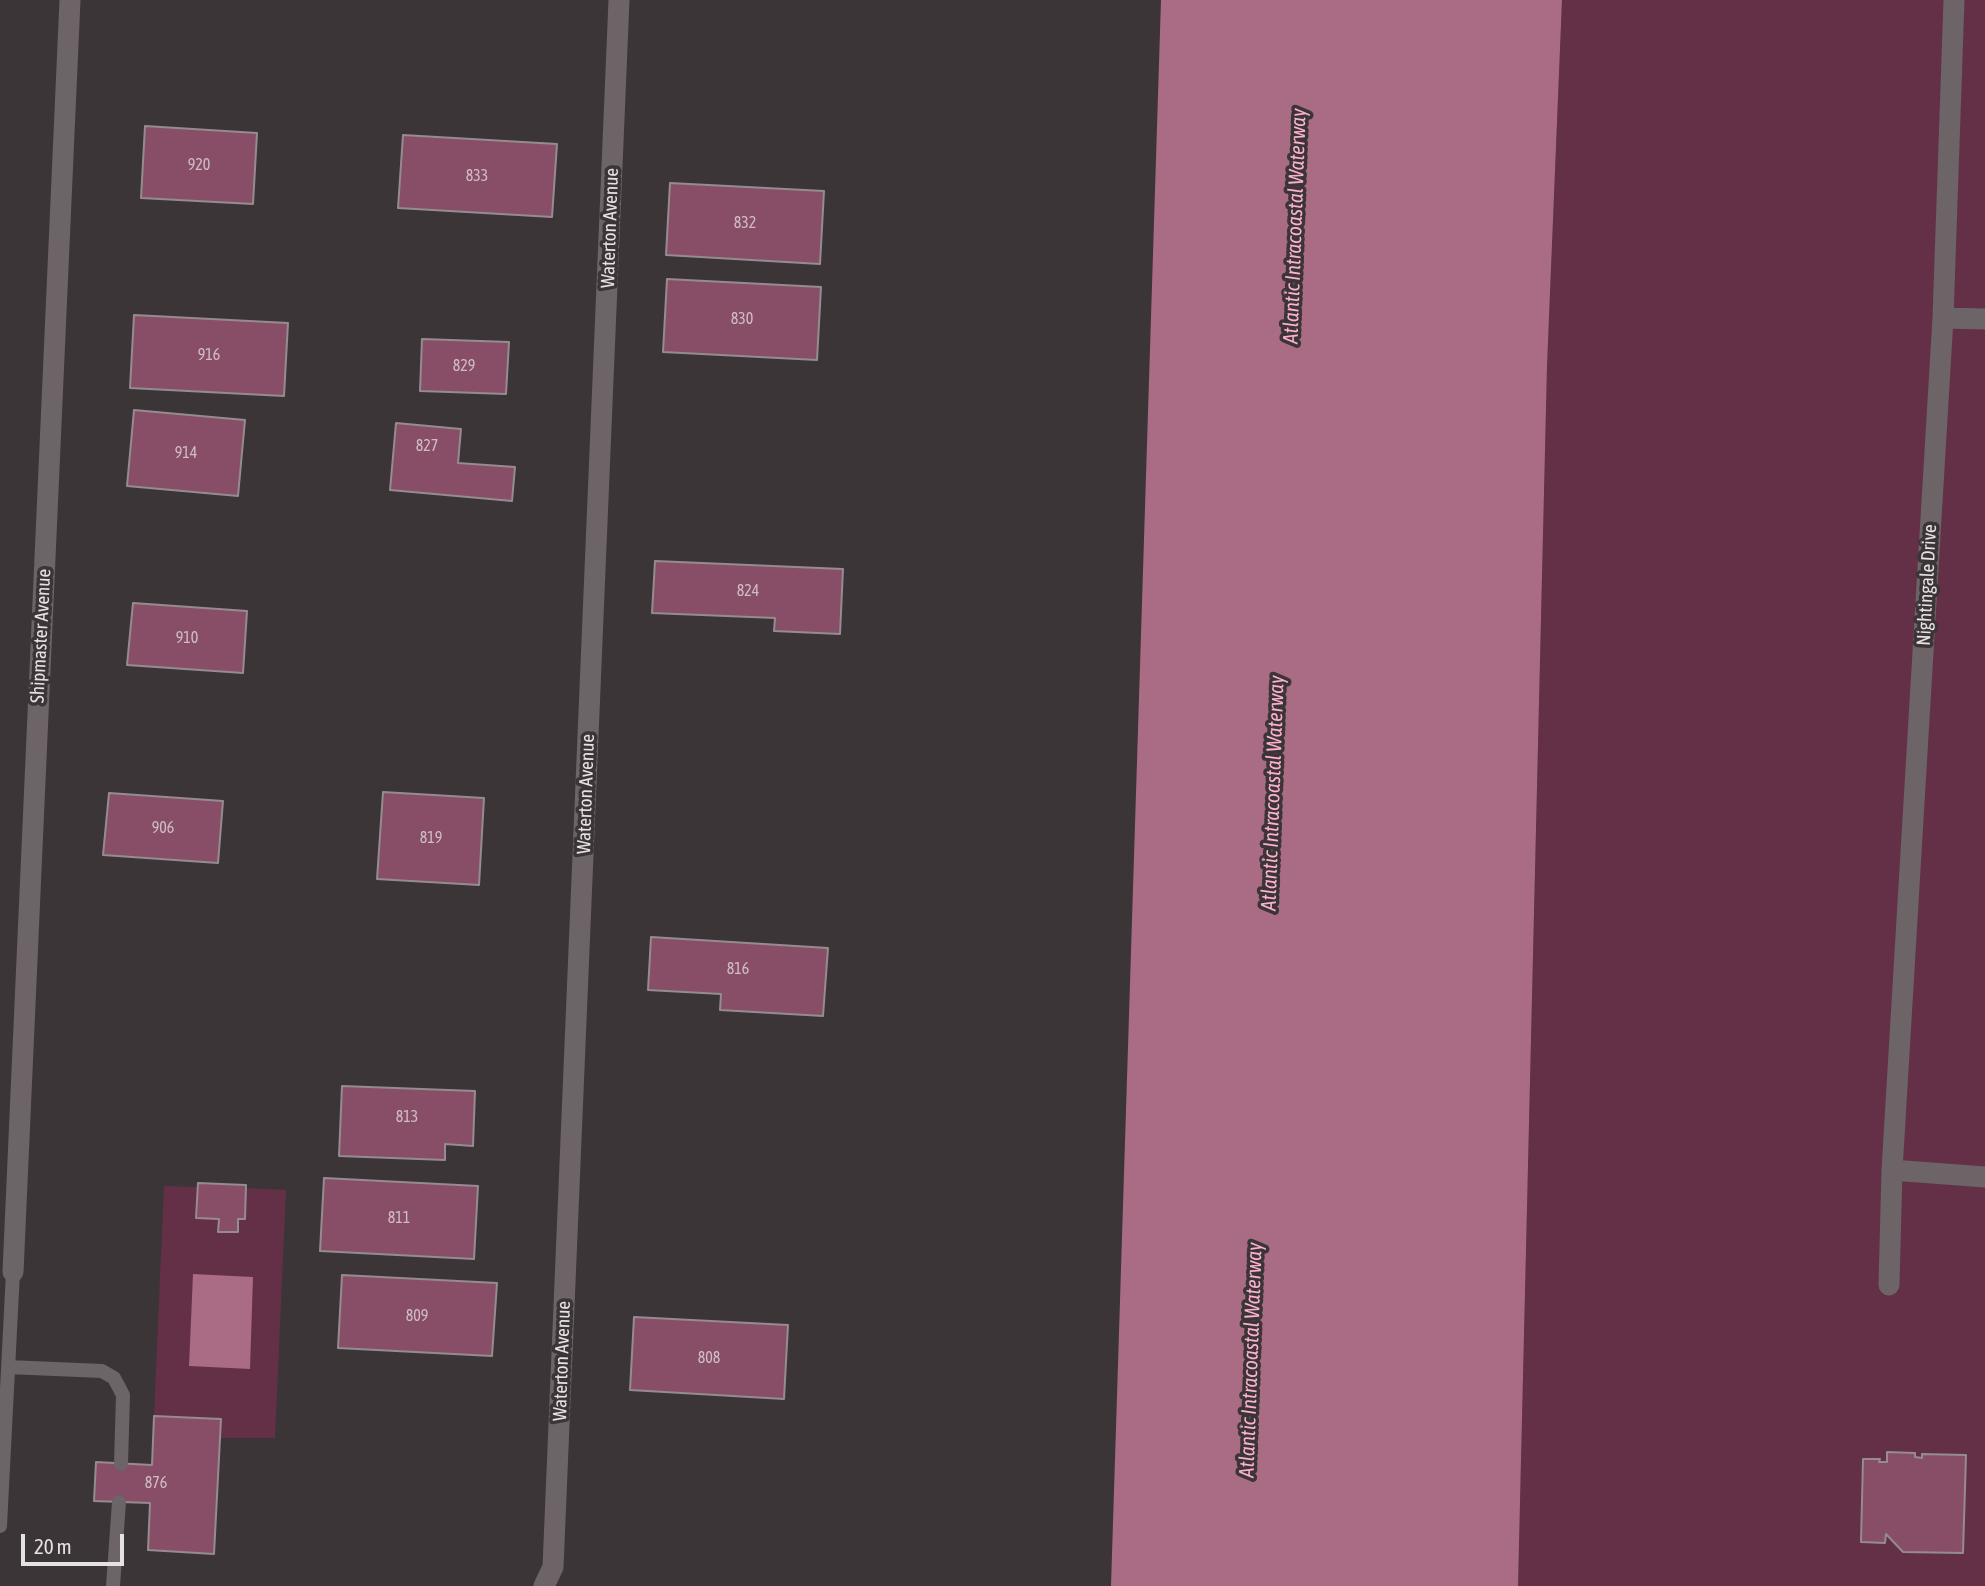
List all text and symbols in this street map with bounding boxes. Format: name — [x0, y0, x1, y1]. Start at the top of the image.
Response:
water label: Atlantic Intracoastal Waterway — [1278, 108, 1312, 344]
house number: 920 — [188, 155, 210, 175]
house number: 833 — [466, 166, 488, 186]
street label: Waterton Avenue — [597, 168, 623, 288]
house number: 832 — [734, 213, 756, 233]
house number: 830 — [731, 309, 753, 329]
house number: 916 — [198, 345, 220, 365]
house number: 829 — [453, 356, 475, 376]
house number: 827 — [416, 436, 438, 456]
house number: 914 — [175, 443, 197, 463]
street label: Nightingale Drive — [1912, 524, 1942, 646]
street label: Shipmaster Avenue — [26, 568, 56, 704]
house number: 824 — [737, 581, 759, 601]
house number: 910 — [176, 628, 198, 648]
water label: Atlantic Intracoastal Waterway — [1256, 675, 1290, 911]
street label: Waterton Avenue — [573, 734, 599, 854]
house number: 906 — [152, 818, 174, 838]
house number: 819 — [420, 828, 442, 848]
house number: 816 — [727, 959, 749, 979]
house number: 813 — [396, 1107, 418, 1127]
house number: 811 — [388, 1208, 410, 1228]
water label: Atlantic Intracoastal Waterway — [1234, 1242, 1268, 1478]
street label: Waterton Avenue — [549, 1301, 575, 1421]
house number: 809 — [406, 1306, 428, 1326]
house number: 808 — [698, 1348, 720, 1368]
house number: 876 — [145, 1473, 167, 1493]
scale bar — [24, 1520, 128, 1564]
text: 20 m — [34, 1534, 72, 1558]

